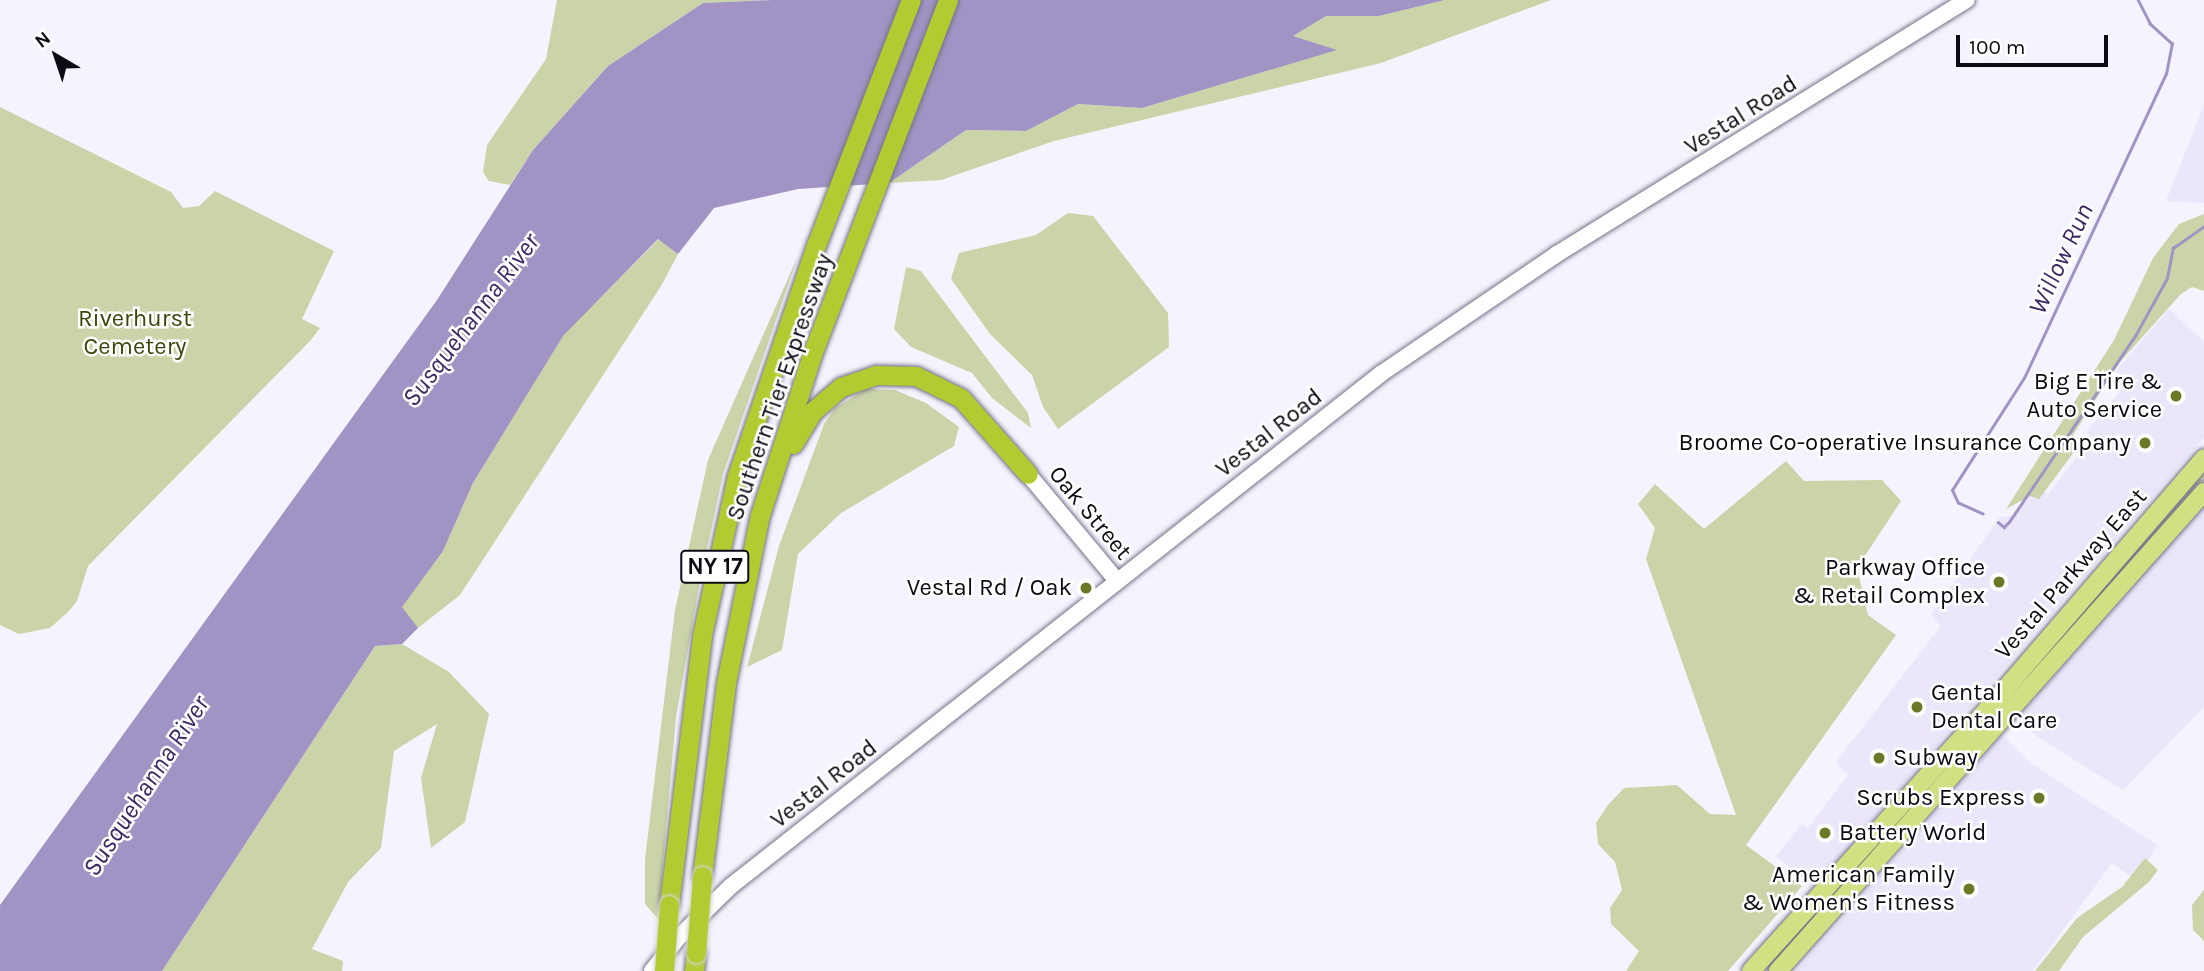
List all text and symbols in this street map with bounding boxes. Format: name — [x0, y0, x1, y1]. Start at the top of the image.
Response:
north arrow — [21, 21, 91, 91]
scale bar — [1959, 21, 2111, 65]
text: N — [31, 27, 55, 53]
text: 100 m — [1969, 35, 2026, 59]
street label: Vestal Road — [1679, 69, 1803, 161]
water label: Willow Run — [2022, 199, 2100, 319]
water label: Susquehanna River — [396, 227, 546, 413]
street label: Southern Tier Expressway — [721, 250, 839, 524]
park label: Riverhurst Cemetery — [78, 305, 192, 361]
place label: Big E Tire & Auto Service — [2026, 368, 2162, 424]
street label: Vestal Road — [1210, 382, 1328, 484]
marker: Big E Tire & Auto Service — [2168, 388, 2184, 404]
place label: Broome Co-operative Insurance Company — [1679, 429, 2131, 457]
marker: Broome Co-operative Insurance Company — [2137, 435, 2153, 451]
street label: Oak Street — [1042, 460, 1138, 566]
street label: Vestal Parkway East — [1989, 483, 2153, 665]
road number: NY 17 — [680, 548, 750, 586]
place label: Parkway Office & Retail Complex — [1793, 554, 1985, 610]
place label: Vestal Rd / Oak — [907, 574, 1072, 602]
marker: Parkway Office & Retail Complex — [1991, 574, 2007, 590]
marker: Vestal Rd / Oak — [1078, 580, 1094, 596]
place label: Gental Dental Care — [1931, 679, 2057, 735]
water label: Susquehanna River — [76, 690, 216, 882]
marker: Gental Dental Care — [1909, 699, 1925, 715]
street label: Vestal Road — [765, 733, 883, 835]
place label: Subway — [1893, 744, 1978, 772]
marker: Subway — [1871, 750, 1887, 766]
place label: Scrubs Express — [1856, 784, 2025, 812]
marker: Scrubs Express — [2031, 790, 2047, 806]
place label: Battery World — [1839, 819, 1986, 847]
marker: Battery World — [1817, 825, 1833, 841]
place label: American Family & Women's Fitness — [1742, 861, 1955, 917]
marker: American Family & Women's Fitness — [1961, 881, 1977, 897]

